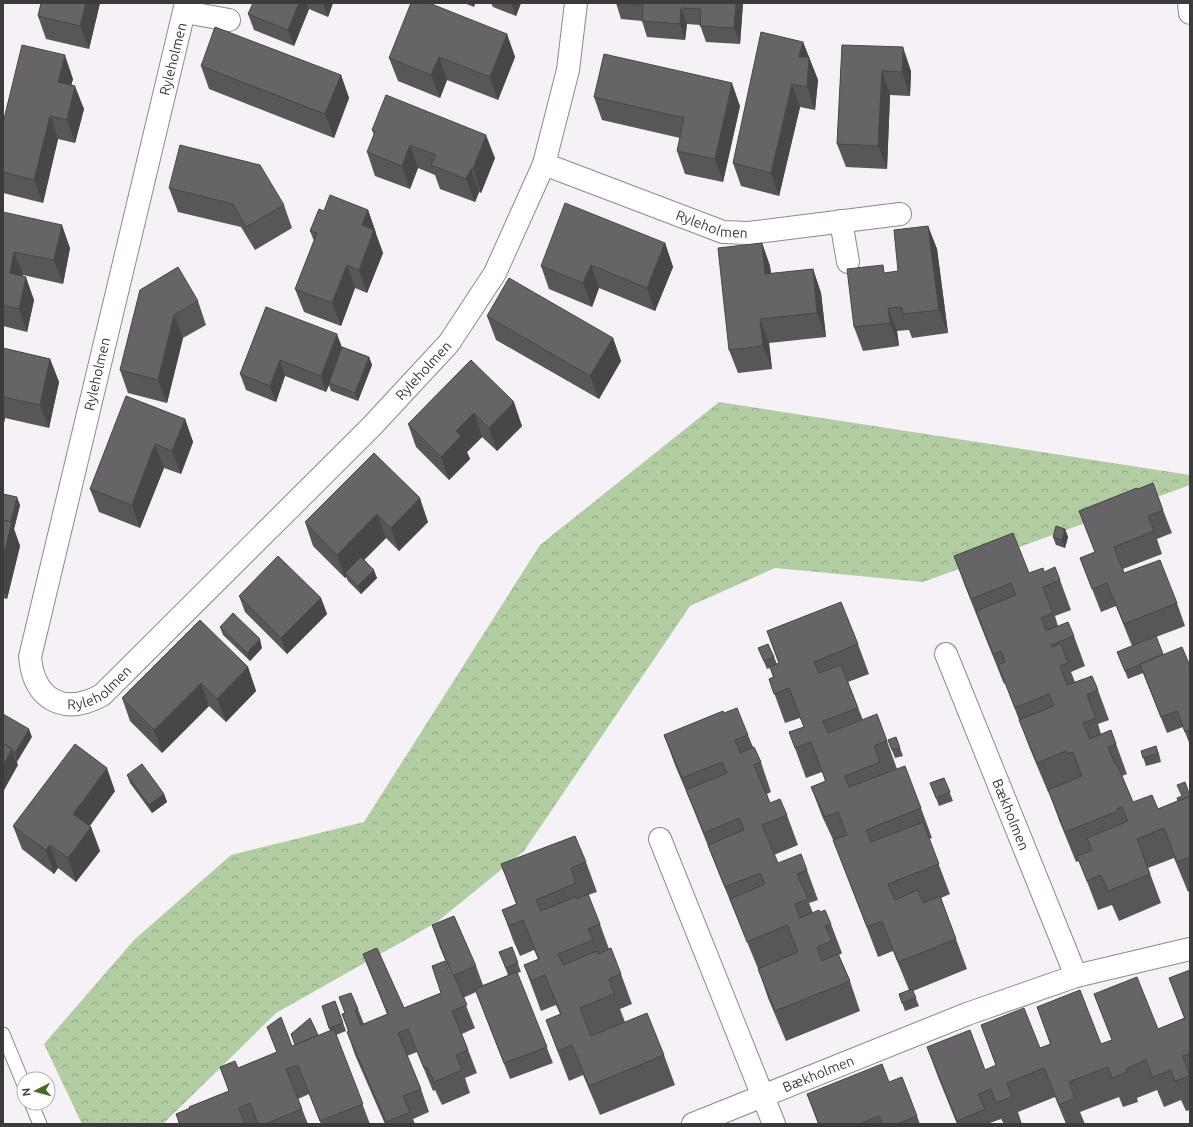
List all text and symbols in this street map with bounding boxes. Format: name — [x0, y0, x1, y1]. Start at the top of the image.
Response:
street label: Ryleholmen — [156, 21, 190, 97]
street label: Ryleholmen — [674, 207, 748, 241]
street label: Ryleholmen — [81, 336, 113, 412]
street label: Ryleholmen — [392, 338, 455, 403]
street label: Ryleholmen — [67, 662, 135, 712]
street label: Bækholmen — [989, 776, 1032, 852]
street label: Bækholmen — [780, 1052, 856, 1095]
north arrow — [16, 1071, 56, 1111]
text: N — [20, 1087, 32, 1097]

